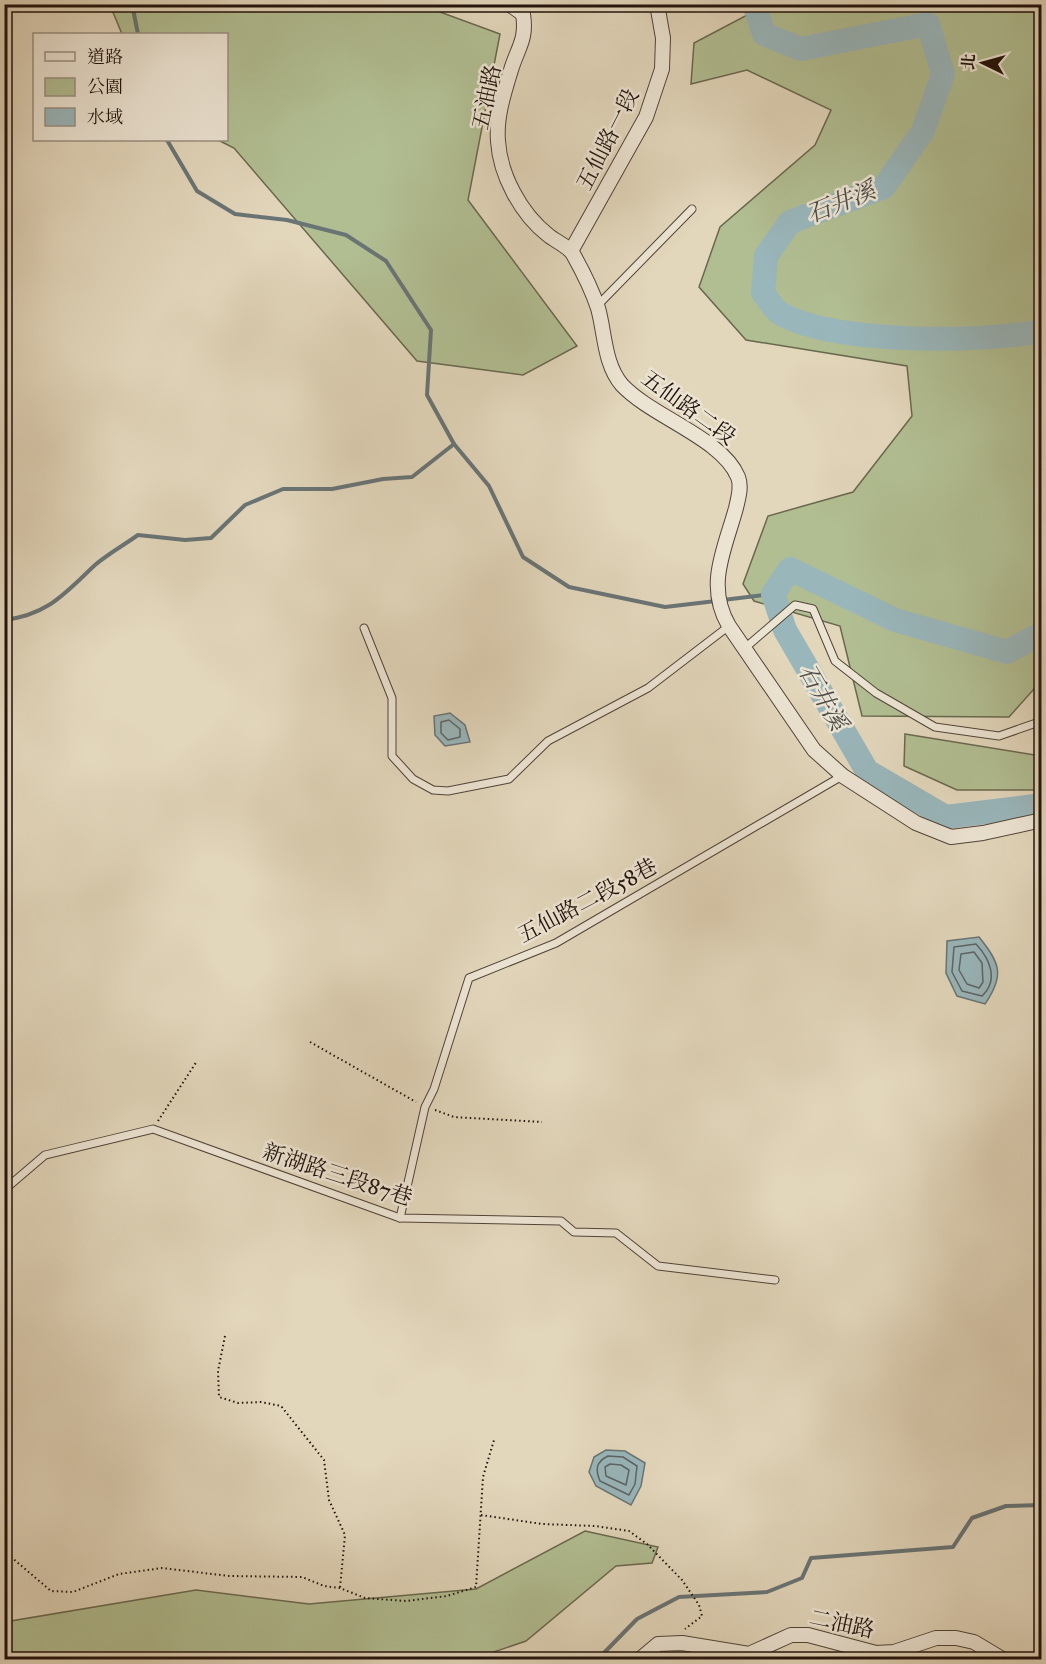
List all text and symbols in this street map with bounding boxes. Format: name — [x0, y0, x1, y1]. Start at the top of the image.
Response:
legend — [33, 33, 228, 141]
north arrow — [953, 33, 1013, 93]
text: 道路 — [87, 46, 123, 68]
text: 北 — [958, 53, 979, 71]
street label: 五油路 — [466, 62, 507, 132]
text: 公園 — [87, 76, 123, 98]
street label: 五仙路一段 — [570, 84, 644, 194]
text: 水域 — [87, 106, 123, 128]
water label: 石井溪 — [802, 173, 883, 229]
street label: 五仙路二段 — [636, 364, 741, 451]
water label: 石井溪 — [792, 658, 855, 738]
street label: 五仙路二段58巷 — [513, 852, 662, 948]
street label: 新湖路三段87巷 — [260, 1138, 416, 1211]
street label: 二油路 — [807, 1603, 877, 1644]

